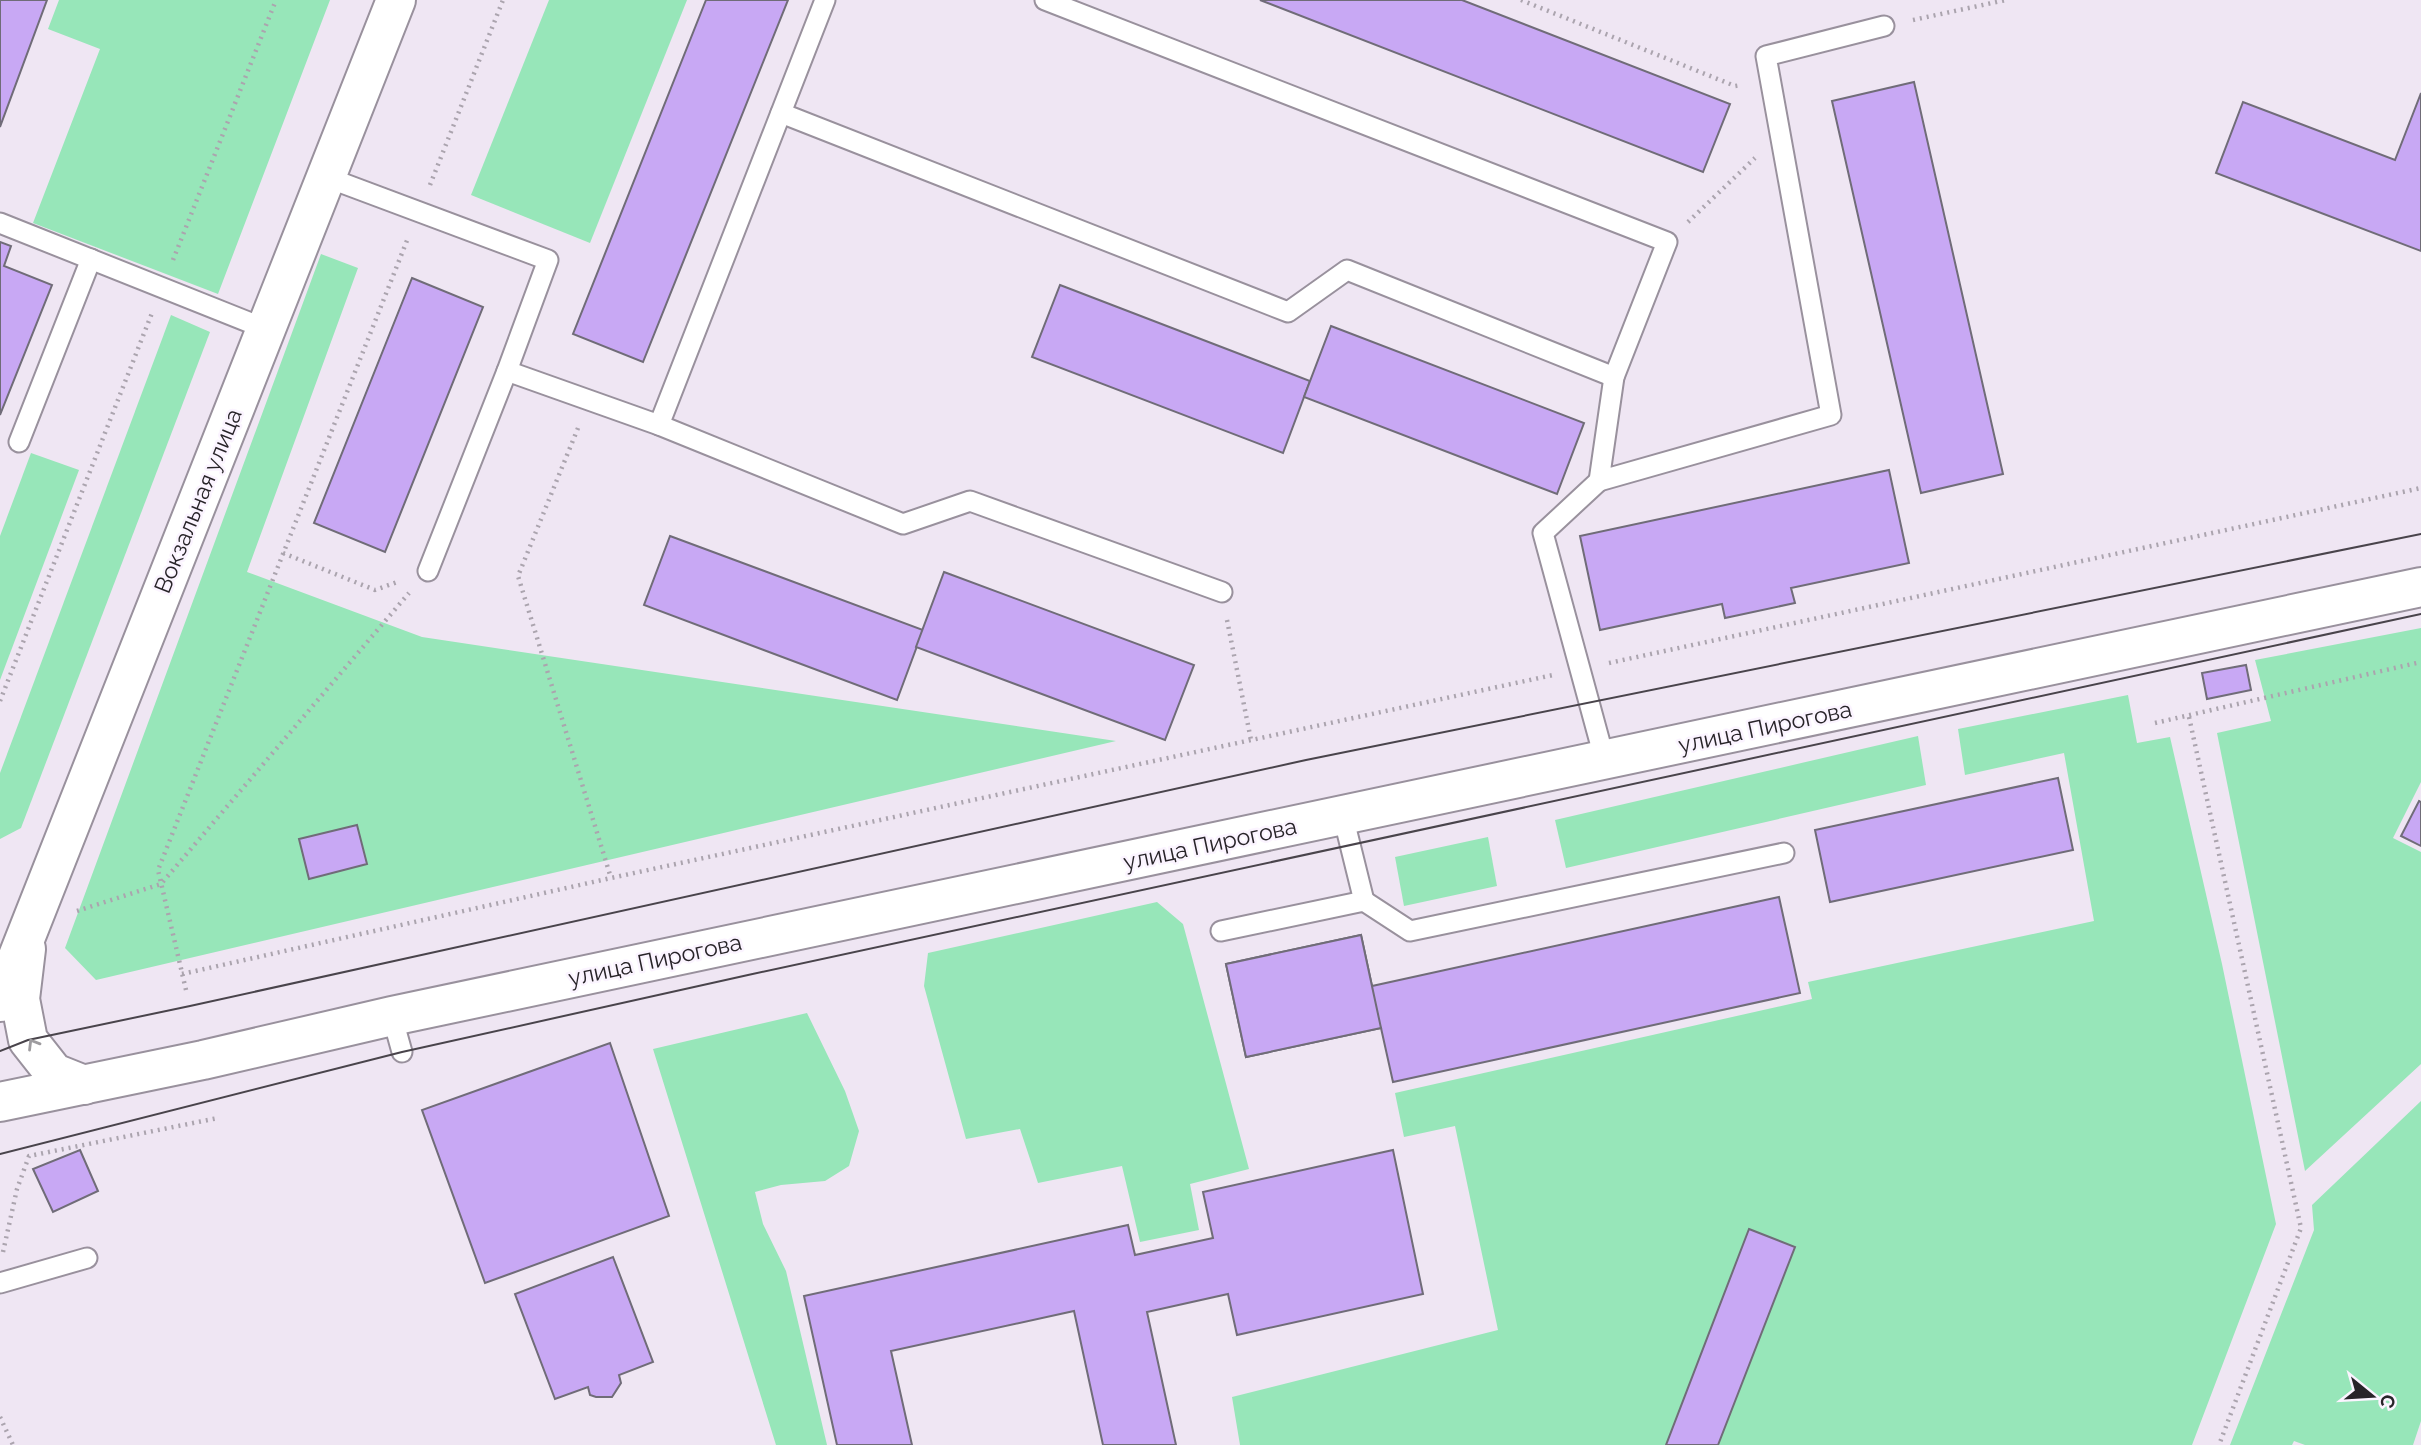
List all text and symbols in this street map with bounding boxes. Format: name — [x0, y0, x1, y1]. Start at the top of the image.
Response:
street label: Вокзальная улица — [148, 405, 247, 597]
street label: улица Пирогова — [1676, 695, 1854, 758]
street label: улица Пирогова — [1121, 812, 1299, 875]
street label: улица Пирогова — [566, 928, 744, 991]
one-way arrow — [29, 1039, 42, 1052]
north arrow — [2337, 1361, 2407, 1431]
text: С — [2376, 1392, 2401, 1411]

